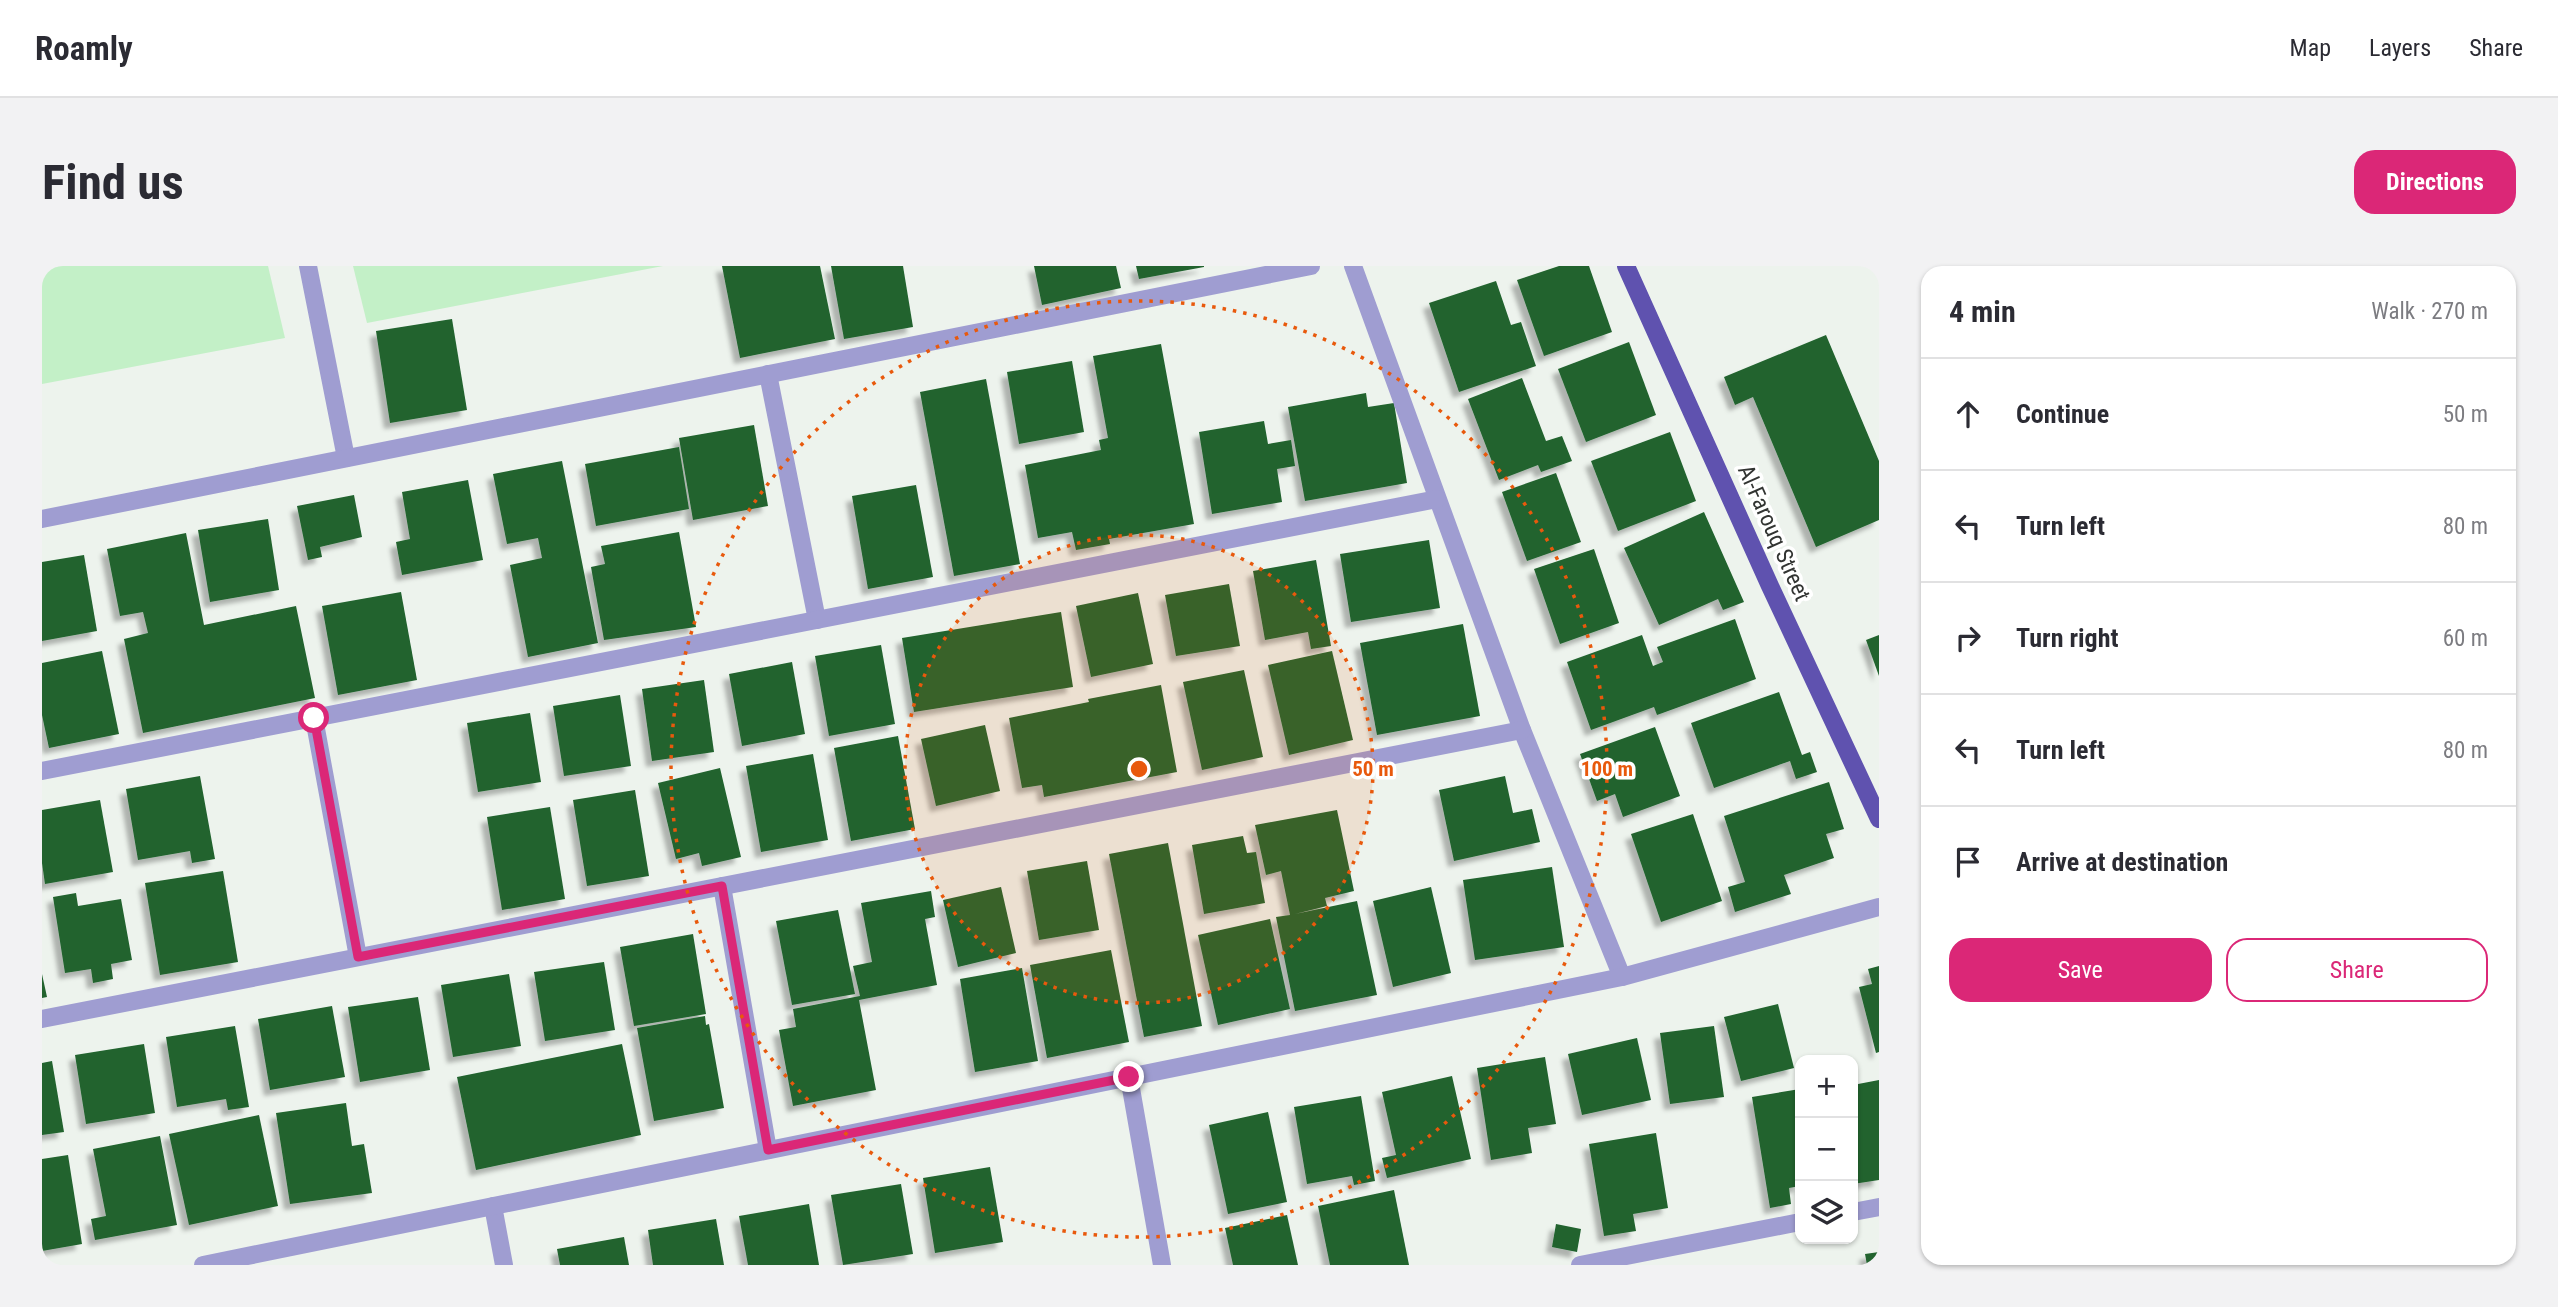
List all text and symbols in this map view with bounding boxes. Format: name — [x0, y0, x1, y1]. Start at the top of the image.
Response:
text: Roamly — [35, 29, 133, 68]
text: Map — [2290, 34, 2331, 62]
text: Layers — [2369, 34, 2431, 62]
text: Share — [2469, 34, 2523, 62]
button: Directions — [2354, 150, 2516, 214]
text: Find us — [42, 154, 184, 211]
text: 4 min — [1949, 294, 2016, 329]
text: Walk · 270 m — [2371, 298, 2488, 325]
icon: ahead — [1949, 395, 1987, 433]
text: Continue — [2016, 399, 2109, 429]
text: 50 m — [2443, 401, 2488, 428]
street label: Al-Farouq Street — [1732, 461, 1816, 605]
icon: left — [1949, 507, 1987, 545]
text: Turn left — [2016, 511, 2105, 541]
text: 80 m — [2443, 513, 2488, 540]
icon: right — [1949, 619, 1987, 657]
text: Turn right — [2016, 623, 2118, 653]
text: 60 m — [2443, 625, 2488, 652]
route start — [298, 702, 329, 733]
icon: left — [1949, 731, 1987, 769]
text: Turn left — [2016, 735, 2105, 765]
text: 80 m — [2443, 737, 2488, 764]
centre of rings — [1127, 757, 1151, 781]
text: 50 m — [1352, 757, 1394, 781]
text: 100 m — [1581, 757, 1633, 781]
icon: arrive — [1949, 843, 1987, 881]
text: Arrive at destination — [2016, 847, 2228, 877]
button: Save — [1949, 938, 2212, 1002]
button: Share — [2226, 938, 2488, 1002]
map controls — [1795, 1055, 1858, 1244]
button: + — [1795, 1055, 1858, 1118]
route end — [1113, 1061, 1144, 1092]
button: − — [1795, 1118, 1858, 1181]
button: layers — [1795, 1181, 1858, 1244]

